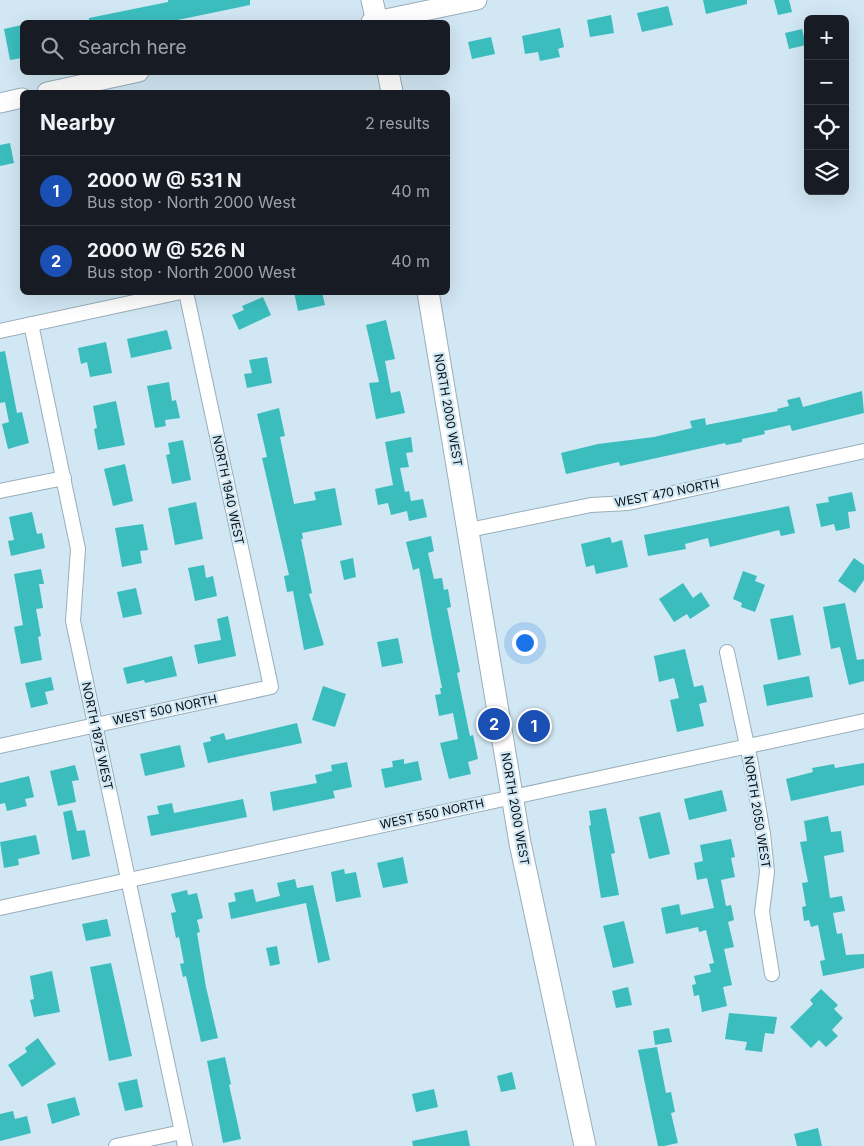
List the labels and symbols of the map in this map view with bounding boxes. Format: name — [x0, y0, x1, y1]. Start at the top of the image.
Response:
street label: NORTH 2000 WEST — [431, 353, 466, 468]
street label: NORTH 1940 WEST — [210, 434, 247, 546]
street label: WEST 470 NORTH — [614, 475, 720, 510]
your location — [512, 630, 538, 656]
street label: NORTH 1875 WEST — [79, 680, 116, 792]
street label: WEST 500 NORTH — [111, 691, 218, 728]
pin: 2 — [478, 705, 510, 743]
pin: 1 — [518, 707, 550, 745]
street label: NORTH 2000 WEST — [498, 752, 533, 867]
street label: NORTH 2050 WEST — [741, 755, 774, 869]
street label: WEST 550 NORTH — [378, 795, 485, 832]

